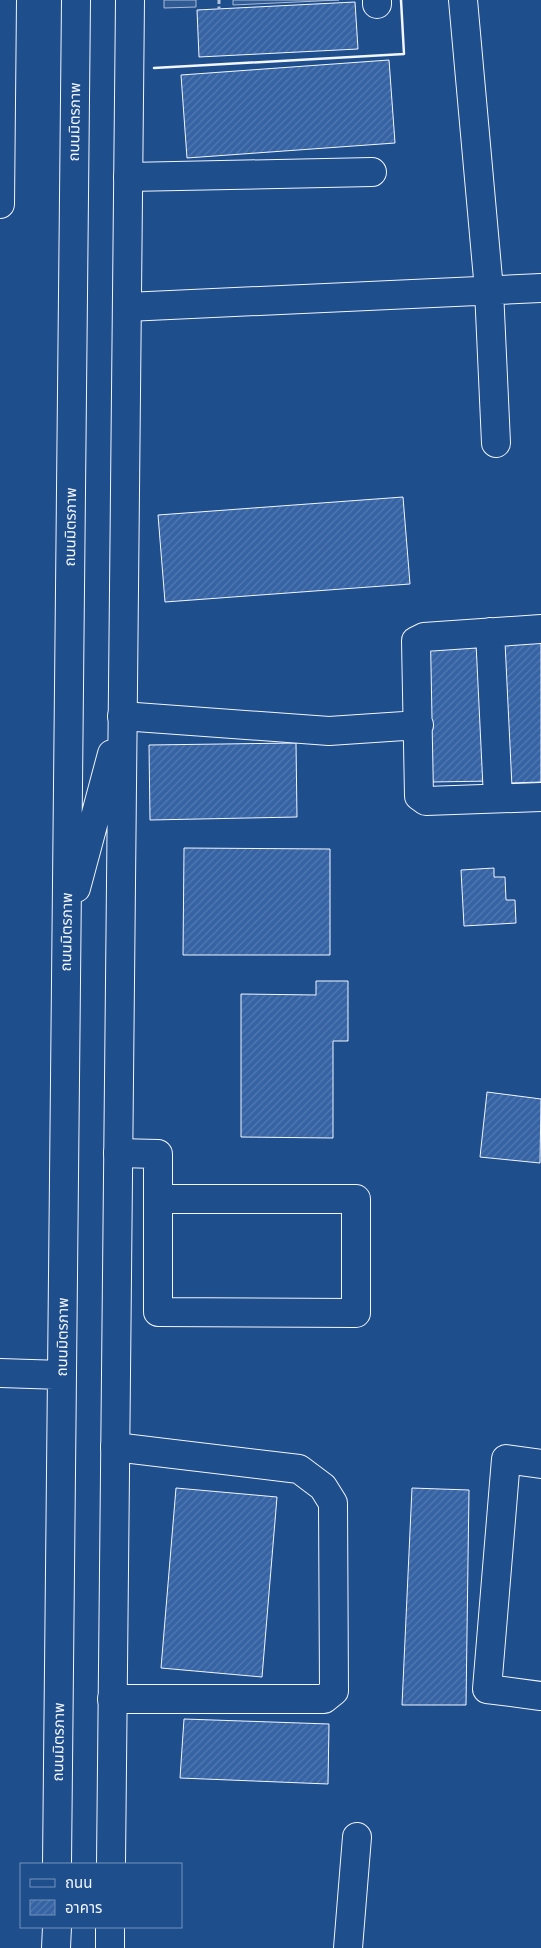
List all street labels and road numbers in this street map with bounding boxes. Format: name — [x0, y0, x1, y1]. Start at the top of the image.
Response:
street label: ถนนมิตรภาพ — [65, 82, 83, 162]
street label: ถนนมิตรภาพ — [61, 487, 79, 567]
street label: ถนนมิตรภาพ — [57, 892, 75, 972]
street label: ถนนมิตรภาพ — [53, 1297, 71, 1377]
street label: ถนนมิตรภาพ — [49, 1702, 67, 1782]

